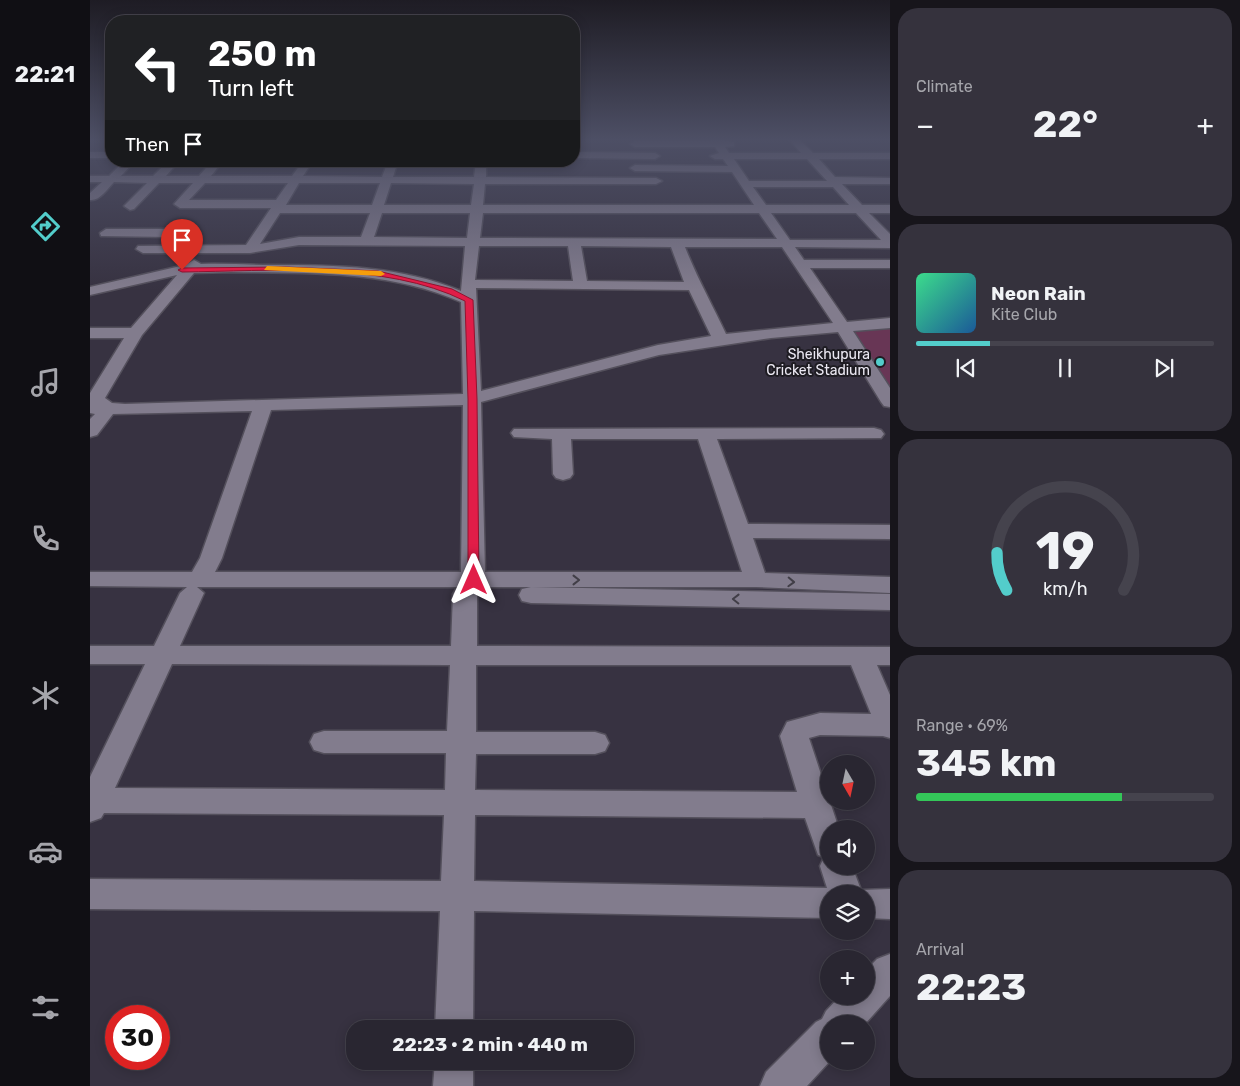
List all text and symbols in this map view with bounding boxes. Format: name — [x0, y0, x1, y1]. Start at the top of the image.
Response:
text: 250 m — [208, 33, 317, 75]
icon: left — [125, 35, 190, 100]
text: 22:21 — [15, 61, 75, 88]
text: Turn left — [208, 75, 294, 102]
text: Climate — [916, 77, 973, 96]
text: 22° — [1033, 101, 1098, 147]
text: − — [916, 109, 934, 142]
text: + — [1197, 109, 1214, 142]
icon: arrive — [179, 130, 207, 158]
text: Then — [125, 133, 169, 156]
icon: directions — [28, 209, 63, 244]
pin — [161, 219, 203, 270]
icon: arrive — [168, 226, 196, 254]
text: Neon Rain — [991, 282, 1086, 305]
text: Kite Club — [991, 305, 1057, 324]
place label: Sheikhupura Cricket Stadium — [766, 346, 870, 379]
icon: previous — [952, 354, 980, 382]
icon: pause — [1051, 354, 1079, 382]
icon: next — [1150, 354, 1178, 382]
marker: Sheikhupura Cricket Stadium — [874, 356, 886, 368]
icon: music — [28, 365, 63, 400]
text: 19 — [1035, 520, 1095, 582]
icon: phone — [28, 521, 63, 556]
position arrow — [447, 553, 499, 605]
one-way arrow — [572, 575, 580, 585]
one-way arrow — [787, 576, 795, 587]
text: km/h — [1043, 578, 1087, 599]
one-way arrow — [732, 594, 740, 604]
icon: climate — [28, 678, 63, 713]
text: Range · 69% — [916, 716, 1008, 735]
text: 345 km — [916, 740, 1057, 786]
north arrow — [820, 755, 875, 810]
map controls — [820, 755, 875, 1070]
button: sound — [820, 820, 875, 875]
icon: car — [28, 834, 63, 869]
button: layers — [820, 885, 875, 940]
text: Arrival — [916, 940, 964, 959]
button: + — [820, 950, 875, 1005]
text: 22:23 — [916, 964, 1026, 1010]
icon: filters — [28, 990, 63, 1025]
speed limit sign: 30 — [105, 1005, 170, 1070]
button: − — [820, 1015, 875, 1070]
text: 22:23 · 2 min · 440 m — [392, 1033, 588, 1056]

